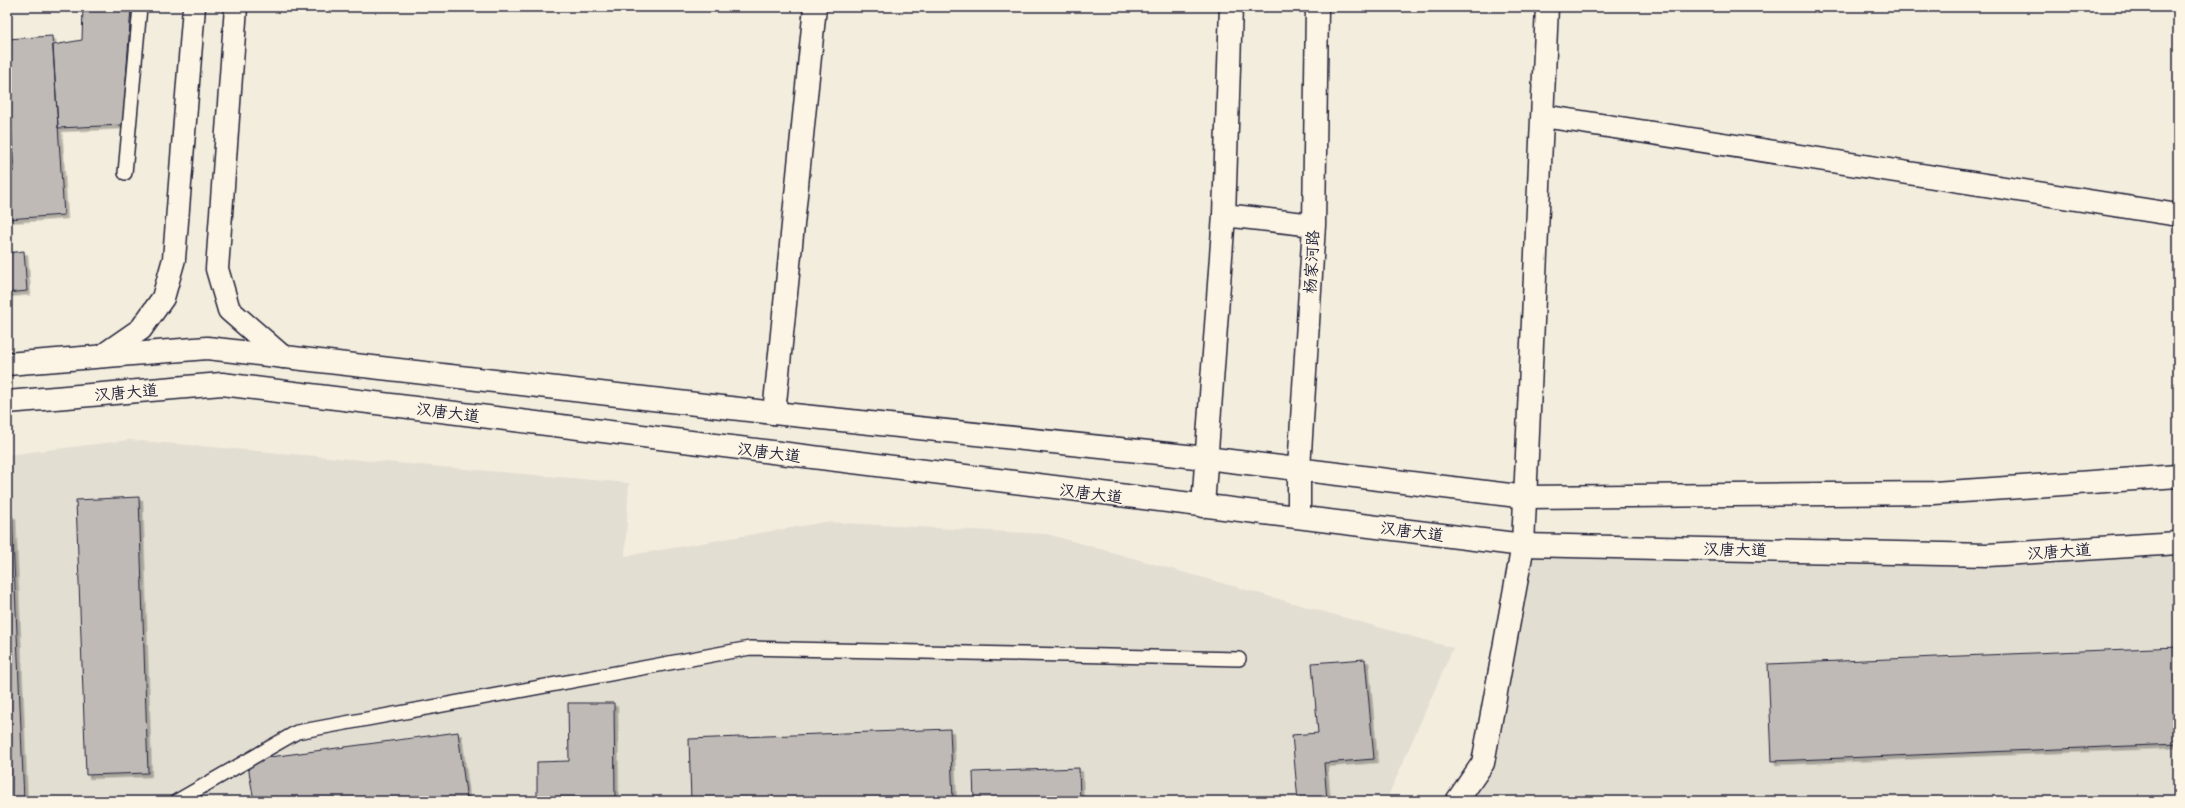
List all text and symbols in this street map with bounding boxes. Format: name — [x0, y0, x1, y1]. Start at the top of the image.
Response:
street label: 杨家河路 — [1300, 230, 1324, 295]
street label: 汉唐大道 — [93, 380, 159, 406]
street label: 汉唐大道 — [415, 399, 481, 427]
street label: 汉唐大道 — [736, 439, 802, 467]
street label: 汉唐大道 — [1058, 480, 1124, 508]
street label: 汉唐大道 — [1379, 518, 1445, 546]
street label: 汉唐大道 — [1703, 539, 1767, 561]
street label: 汉唐大道 — [2026, 540, 2092, 564]

